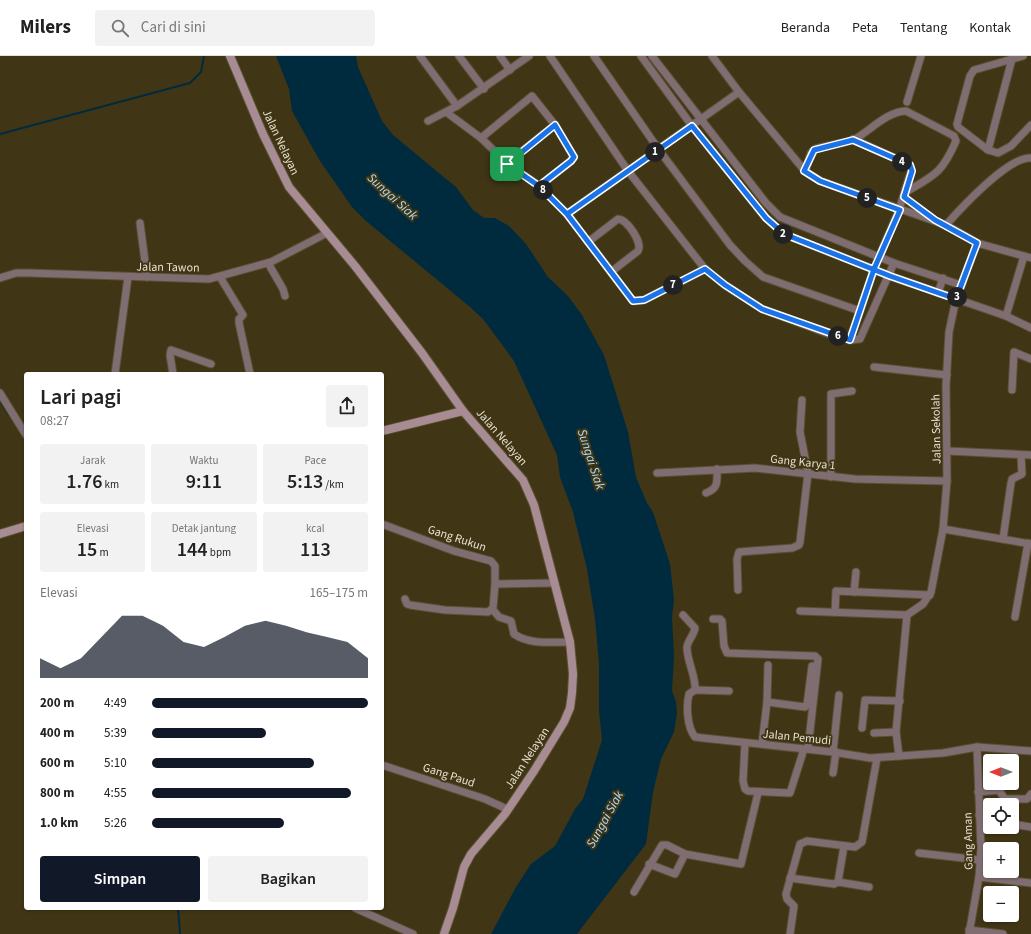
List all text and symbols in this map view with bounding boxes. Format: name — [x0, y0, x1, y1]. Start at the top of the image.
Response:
search box — [95, 10, 375, 46]
text: Milers — [20, 14, 71, 41]
icon: search — [109, 17, 131, 39]
text: Cari di sini — [141, 17, 206, 38]
text: Beranda — [781, 18, 830, 38]
text: Peta — [852, 18, 878, 38]
text: Tentang — [900, 18, 947, 38]
text: Kontak — [969, 18, 1011, 38]
street label: Jalan Nelayan — [258, 107, 303, 178]
pin: 1 — [645, 142, 665, 162]
text: 1 — [652, 144, 658, 159]
pin — [490, 147, 524, 181]
pin: 4 — [892, 152, 912, 172]
icon: arrive — [496, 153, 518, 175]
text: 4 — [899, 154, 905, 169]
water label: Sungai Siak — [363, 169, 422, 225]
pin: 8 — [533, 180, 553, 200]
text: 8 — [540, 182, 546, 197]
pin: 5 — [857, 188, 877, 208]
text: 5 — [864, 190, 870, 205]
pin: 2 — [773, 224, 793, 244]
text: 2 — [780, 226, 786, 241]
street label: Jalan Tawon — [136, 258, 200, 277]
pin: 7 — [663, 275, 683, 295]
text: 7 — [670, 277, 676, 292]
pin: 3 — [947, 287, 967, 307]
text: 3 — [954, 289, 960, 304]
pin: 6 — [828, 326, 848, 346]
text: 6 — [835, 328, 841, 343]
text: Lari pagi — [40, 381, 121, 413]
button: share — [326, 385, 368, 427]
street label: Jalan Sekolah — [927, 394, 946, 464]
street label: Jalan Nelayan — [472, 405, 531, 470]
text: 08:27 — [40, 412, 69, 430]
water label: Sungai Siak — [573, 427, 610, 493]
street label: Gang Karya 1 — [769, 451, 837, 474]
text: Jarak — [80, 453, 105, 468]
text: Waktu — [190, 453, 218, 468]
text: Pace — [305, 453, 326, 468]
text: 1.76 — [66, 468, 102, 496]
text: 9:11 — [186, 468, 222, 496]
text: 5:13 — [287, 468, 323, 496]
text: km — [102, 477, 119, 492]
text: /km — [323, 477, 344, 492]
text: Elevasi — [77, 521, 109, 536]
text: Detak jantung — [172, 521, 236, 536]
text: kcal — [306, 521, 325, 536]
street label: Gang Rukun — [425, 521, 488, 556]
text: 15 — [77, 536, 97, 564]
text: 144 — [177, 536, 208, 564]
text: 113 — [300, 536, 331, 564]
text: m — [97, 545, 109, 560]
text: bpm — [208, 545, 231, 560]
text: Elevasi — [40, 584, 78, 602]
text: 165–175 m — [310, 584, 368, 602]
text: 200 m — [40, 694, 74, 712]
text: 4:49 — [104, 694, 127, 712]
text: 400 m — [40, 724, 74, 742]
text: 5:39 — [104, 724, 127, 742]
street label: Jalan Nelayan — [501, 724, 554, 793]
street label: Jalan Pemudi — [762, 725, 832, 750]
text: 600 m — [40, 754, 74, 772]
text: 5:10 — [104, 754, 127, 772]
north arrow — [983, 754, 1019, 790]
map controls — [983, 754, 1019, 922]
street label: Gang Paud — [421, 759, 477, 792]
text: 800 m — [40, 784, 74, 802]
text: 4:55 — [104, 784, 127, 802]
water label: Sungai Siak — [582, 787, 628, 851]
button: locate — [983, 798, 1019, 834]
street label: Gang Aman — [959, 812, 978, 870]
text: 1.0 km — [40, 814, 79, 832]
text: 5:26 — [104, 814, 127, 832]
button: + — [983, 842, 1019, 878]
button: Simpan — [40, 856, 200, 902]
button: Bagikan — [208, 856, 368, 902]
button: − — [983, 886, 1019, 922]

